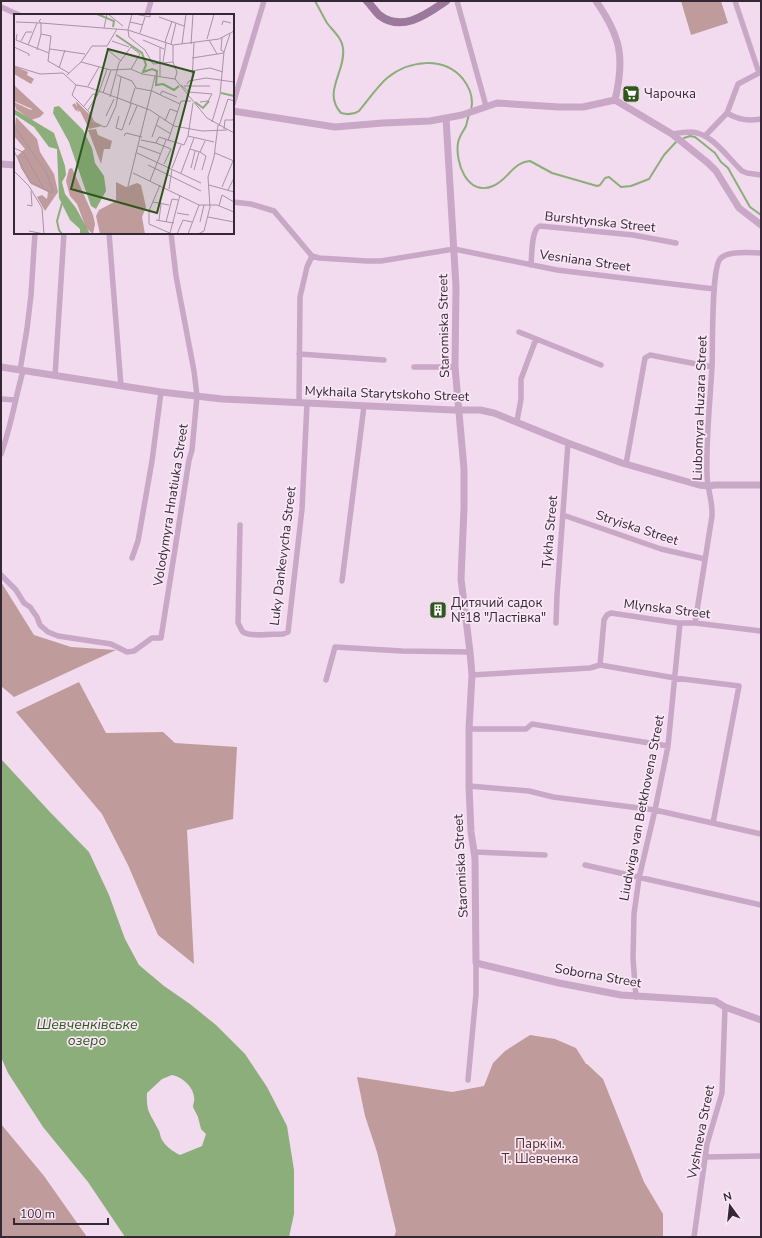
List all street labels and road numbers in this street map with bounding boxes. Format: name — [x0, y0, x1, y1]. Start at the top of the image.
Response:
street label: Burshtynska Street — [544, 207, 657, 237]
street label: Vesniana Street — [537, 246, 632, 276]
street label: Staromiska Street — [434, 274, 454, 378]
street label: Liubomyra Huzara Street — [688, 335, 712, 481]
street label: Mykhaila Starytskoho Street — [304, 382, 470, 406]
street label: Volodymyra Hnatiuka Street — [149, 422, 193, 589]
street label: Luky Dankevycha Street — [266, 485, 301, 627]
street label: Tykha Street — [538, 494, 562, 569]
street label: Stryiska Street — [593, 506, 681, 550]
street label: Mlynska Street — [623, 595, 712, 623]
street label: Liudwiga van Betkhovena Street — [615, 713, 669, 902]
street label: Staromiska Street — [449, 813, 473, 918]
street label: Soborna Street — [553, 960, 643, 993]
street label: Vyshneva Street — [683, 1083, 719, 1181]

